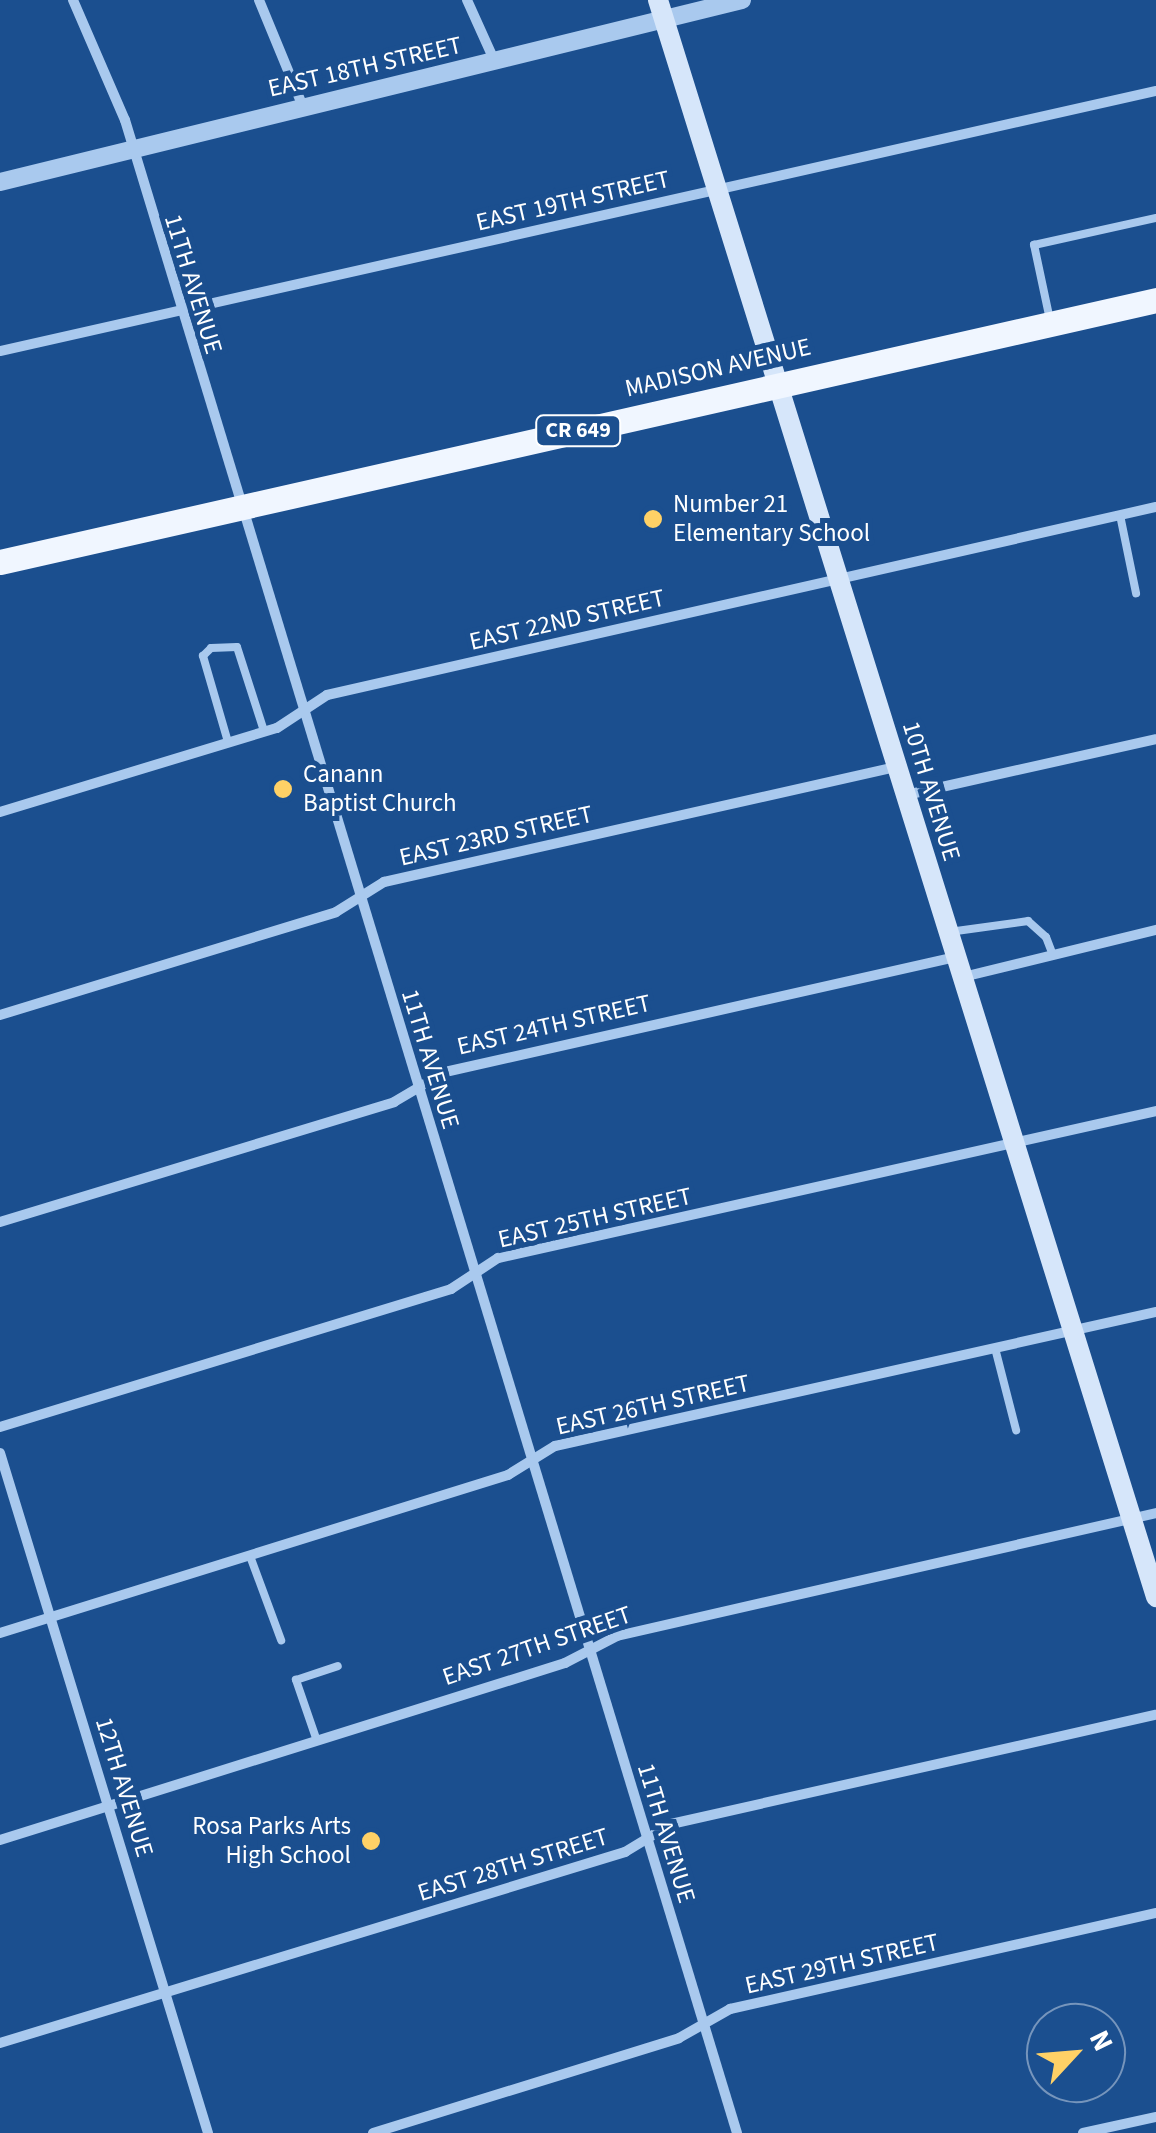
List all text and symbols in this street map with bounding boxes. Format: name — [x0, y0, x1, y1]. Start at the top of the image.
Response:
street label: EAST 18TH STREET — [265, 30, 465, 104]
street label: EAST 19TH STREET — [473, 164, 673, 238]
street label: 11TH AVENUE — [158, 211, 228, 357]
street label: MADISON AVENUE — [622, 332, 814, 404]
road number: CR 649 — [533, 414, 623, 448]
place label: Number 21 Elementary School — [673, 490, 870, 549]
marker: Number 21 Elementary School — [642, 508, 664, 530]
street label: EAST 22ND STREET — [466, 583, 668, 657]
street label: 10TH AVENUE — [896, 718, 966, 864]
place label: Canann Baptist Church — [303, 760, 457, 819]
marker: Canann Baptist Church — [272, 778, 294, 800]
street label: EAST 23RD STREET — [396, 799, 596, 873]
street label: 11TH AVENUE — [395, 986, 465, 1132]
street label: EAST 24TH STREET — [454, 988, 654, 1062]
street label: EAST 25TH STREET — [495, 1181, 695, 1255]
street label: EAST 26TH STREET — [553, 1368, 753, 1442]
street label: EAST 27TH STREET — [439, 1600, 635, 1692]
street label: 12TH AVENUE — [89, 1714, 159, 1860]
street label: 11TH AVENUE — [631, 1760, 701, 1906]
place label: Rosa Parks Arts High School — [192, 1812, 351, 1871]
street label: EAST 28TH STREET — [414, 1822, 612, 1908]
marker: Rosa Parks Arts High School — [360, 1830, 382, 1852]
street label: EAST 29TH STREET — [742, 1927, 942, 2001]
north arrow — [1026, 2003, 1126, 2103]
text: N — [1079, 2024, 1123, 2058]

